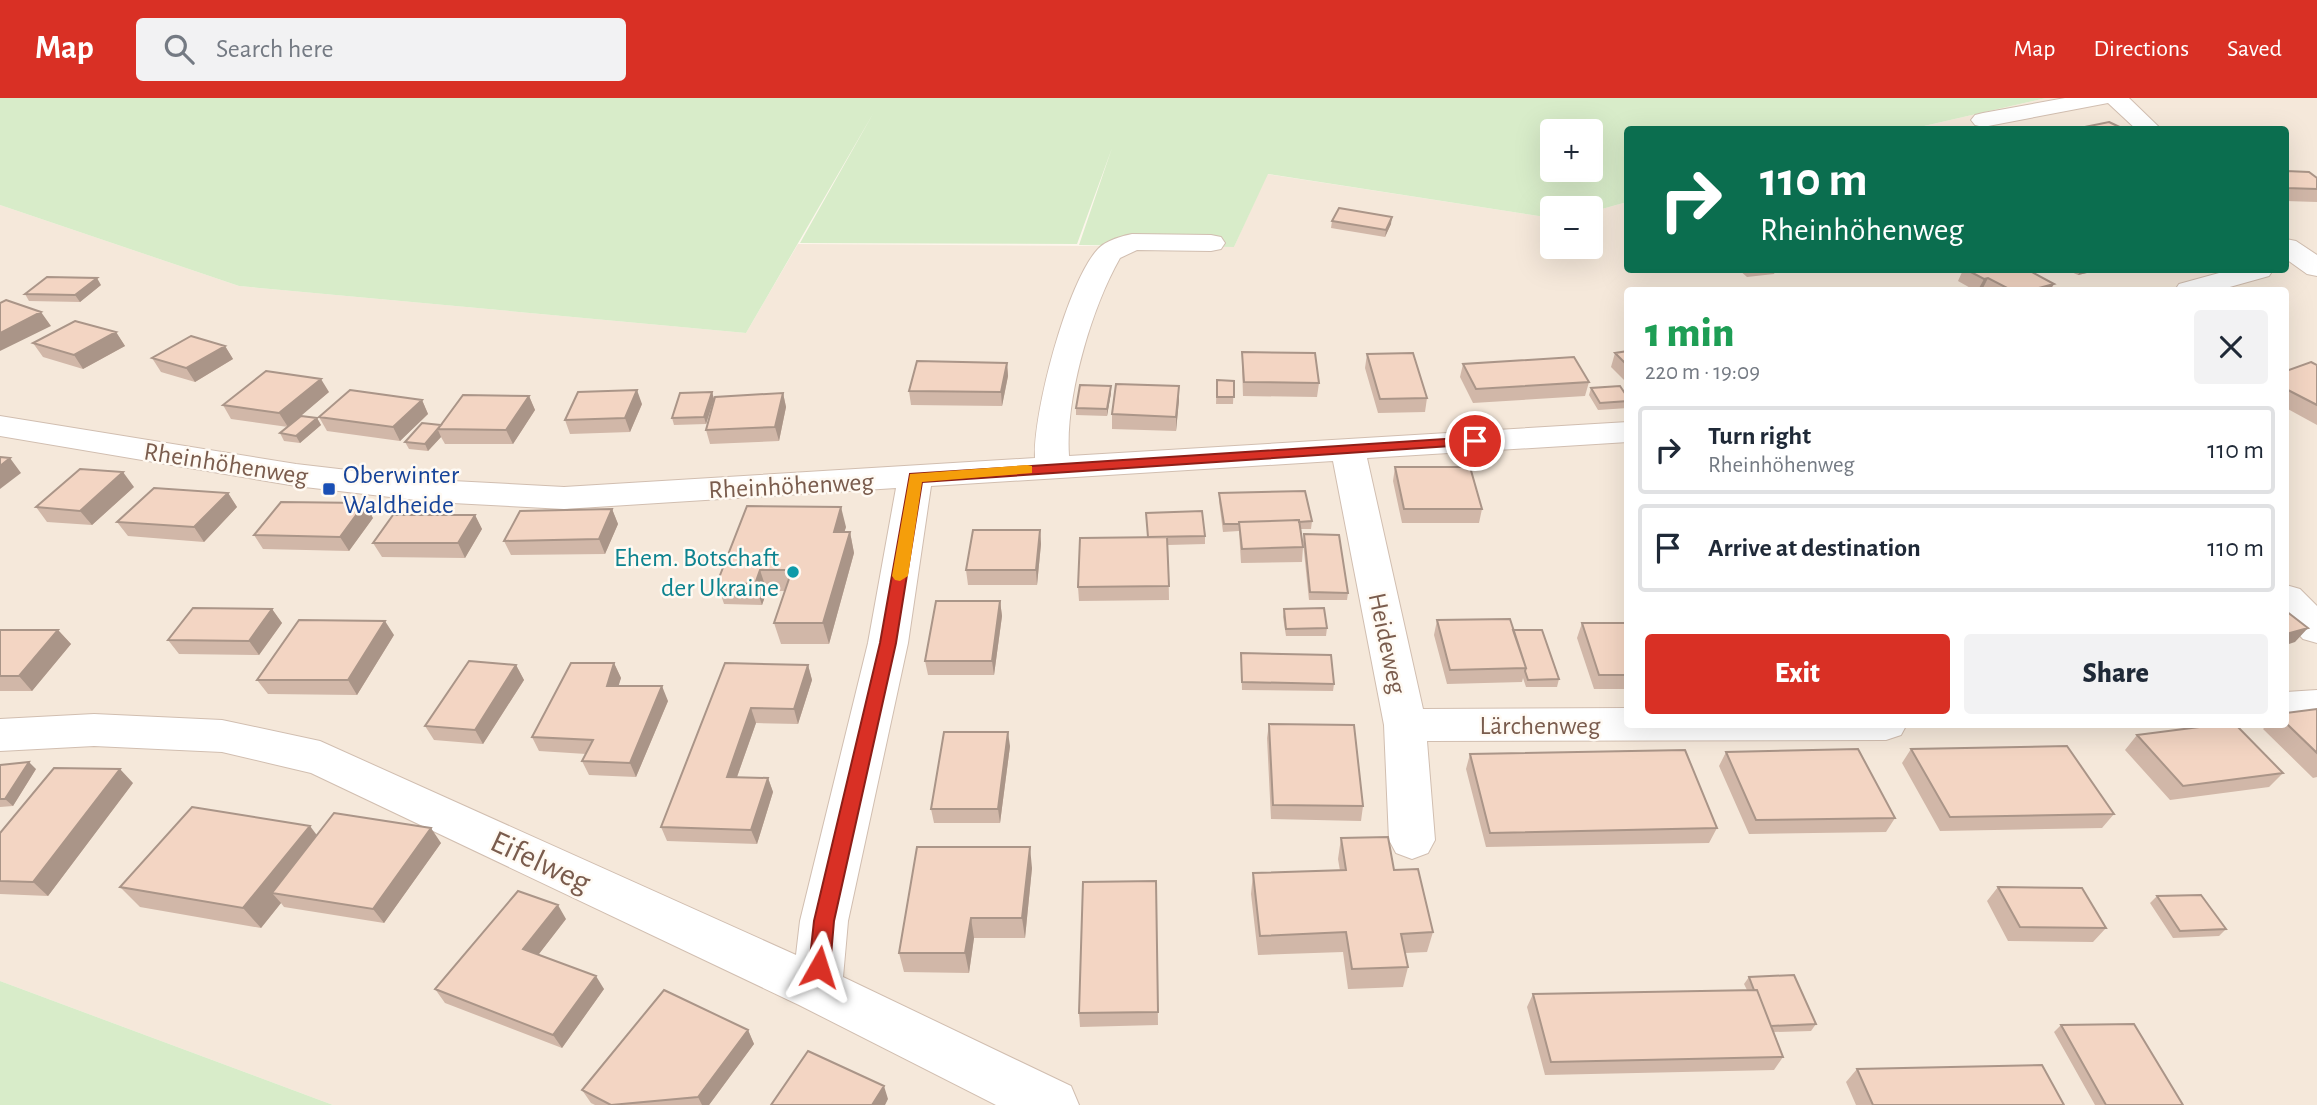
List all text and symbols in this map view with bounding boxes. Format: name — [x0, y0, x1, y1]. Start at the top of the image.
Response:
search box — [136, 18, 626, 81]
icon: search — [160, 30, 198, 68]
text: Map — [35, 32, 94, 65]
text: Search here — [216, 36, 334, 62]
text: Map — [2013, 37, 2055, 61]
text: Directions — [2093, 37, 2189, 61]
text: Saved — [2227, 37, 2282, 61]
map controls — [1540, 119, 1603, 259]
button: + — [1540, 119, 1603, 182]
icon: right — [1645, 154, 1736, 245]
text: 110 m — [1760, 156, 1868, 205]
button: − — [1540, 196, 1603, 259]
text: Rheinhöhenweg — [1760, 214, 1964, 246]
button: close — [2194, 310, 2268, 384]
text: 1 min — [1645, 312, 1734, 354]
text: 220 m · 19:09 — [1645, 361, 1760, 384]
pin — [1445, 411, 1505, 471]
icon: arrive — [1456, 422, 1494, 460]
text: Turn right — [1708, 423, 1811, 449]
icon: right — [1649, 431, 1687, 469]
text: 110 m — [2207, 437, 2264, 463]
street label: Rheinhöhenweg — [142, 438, 310, 490]
text: Rheinhöhenweg — [1708, 454, 1855, 477]
place label: Oberwinter Waldheide — [343, 462, 460, 518]
street label: Rheinhöhenweg — [708, 469, 875, 503]
marker: Oberwinter Waldheide — [321, 481, 337, 497]
icon: arrive — [1649, 529, 1687, 567]
text: Arrive at destination — [1708, 535, 1921, 561]
text: 110 m — [2207, 535, 2264, 561]
place label: Ehem. Botschaft der Ukraine — [614, 545, 779, 601]
marker: Ehem. Botschaft der Ukraine — [785, 564, 801, 580]
street label: Heideweg — [1364, 590, 1410, 696]
button: Exit — [1645, 634, 1950, 714]
button: Share — [1964, 634, 2268, 714]
street label: Lärchenweg — [1480, 713, 1601, 739]
street label: Eifelweg — [486, 825, 596, 899]
position arrow — [782, 930, 856, 1004]

